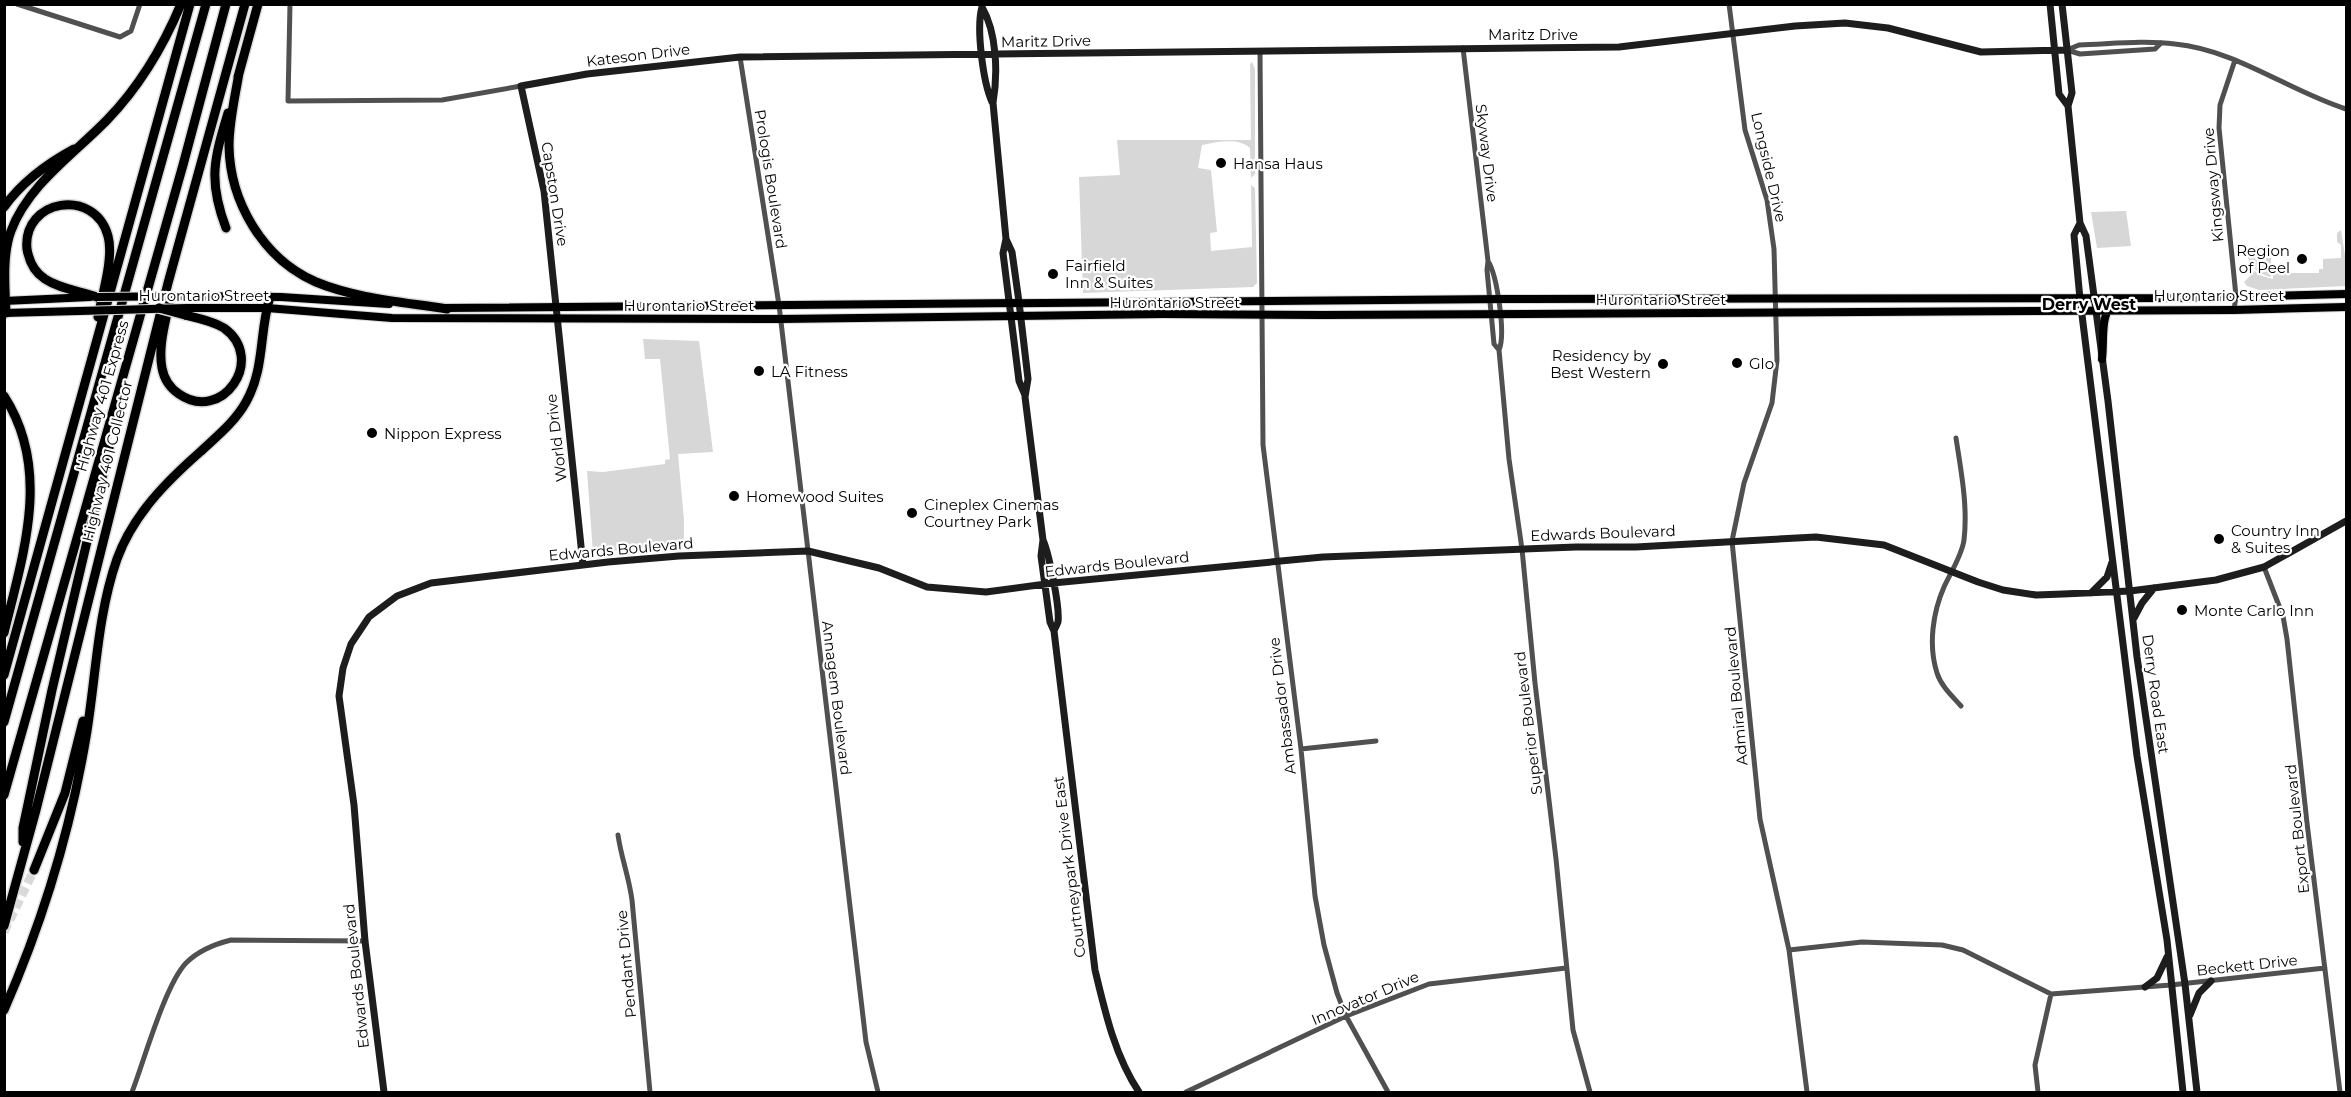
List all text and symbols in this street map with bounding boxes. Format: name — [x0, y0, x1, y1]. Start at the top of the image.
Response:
street label: Maritz Drive — [1488, 25, 1578, 44]
street label: Maritz Drive — [1001, 31, 1091, 51]
street label: Kateson Drive — [585, 39, 691, 71]
street label: Skyway Drive — [1472, 103, 1502, 203]
street label: Prologis Boulevard — [751, 108, 791, 250]
street label: Longside Drive — [1747, 110, 1791, 224]
street label: Kingsway Drive — [2199, 127, 2227, 243]
street label: Capston Drive — [537, 140, 573, 248]
place label: Hansa Haus — [1233, 154, 1323, 173]
marker: Hansa Haus — [1214, 156, 1228, 170]
place label: Region of Peel — [2236, 241, 2290, 277]
marker: Region of Peel — [2295, 252, 2309, 266]
place label: Fairfield Inn & Suites — [1065, 256, 1153, 292]
marker: Fairfield Inn & Suites — [1046, 267, 1060, 281]
street label: Hurontario Street — [139, 286, 269, 305]
street label: Hurontario Street — [2154, 286, 2284, 305]
street label: Hurontario Street — [1596, 290, 1726, 309]
street label: Hurontario Street — [1110, 293, 1240, 312]
district label: Derry West — [2042, 295, 2136, 314]
street label: Hurontario Street — [624, 296, 754, 315]
street label: Highway 401 Express — [71, 318, 133, 474]
place label: Residency by Best Western — [1550, 346, 1652, 382]
place label: Glo — [1749, 354, 1774, 373]
marker: Glo — [1730, 356, 1744, 370]
marker: Residency by Best Western — [1656, 357, 1670, 371]
place label: LA Fitness — [771, 362, 848, 381]
marker: LA Fitness — [752, 364, 766, 378]
street label: Highway 401 Collector — [78, 378, 136, 544]
street label: World Drive — [541, 393, 571, 483]
place label: Nippon Express — [384, 424, 502, 443]
marker: Nippon Express — [365, 426, 379, 440]
place label: Homewood Suites — [746, 487, 884, 506]
marker: Homewood Suites — [727, 489, 741, 503]
place label: Cineplex Cinemas Courtney Park — [924, 495, 1059, 531]
marker: Cineplex Cinemas Courtney Park — [905, 506, 919, 520]
street label: Edwards Boulevard — [1530, 521, 1676, 545]
place label: Country Inn & Suites — [2231, 521, 2320, 557]
marker: Country Inn & Suites — [2212, 532, 2226, 546]
street label: Edwards Boulevard — [548, 533, 694, 565]
street label: Edwards Boulevard — [1044, 547, 1190, 581]
place label: Monte Carlo Inn — [2194, 601, 2314, 620]
marker: Monte Carlo Inn — [2175, 603, 2189, 617]
street label: Annagem Boulevard — [818, 620, 856, 776]
street label: Admiral Boulevard — [1720, 626, 1752, 766]
street label: Derry Road East — [2138, 633, 2174, 755]
street label: Ambassador Drive — [1264, 636, 1300, 776]
street label: Superior Boulevard — [1510, 650, 1546, 796]
street label: Export Boulevard — [2281, 763, 2313, 895]
street label: Courtneypark Drive East — [1048, 775, 1090, 959]
street label: Edwards Boulevard — [339, 903, 373, 1049]
street label: Pendant Drive — [612, 909, 640, 1019]
street label: Beckett Drive — [2195, 950, 2299, 980]
street label: Innovator Drive — [1308, 967, 1422, 1029]

